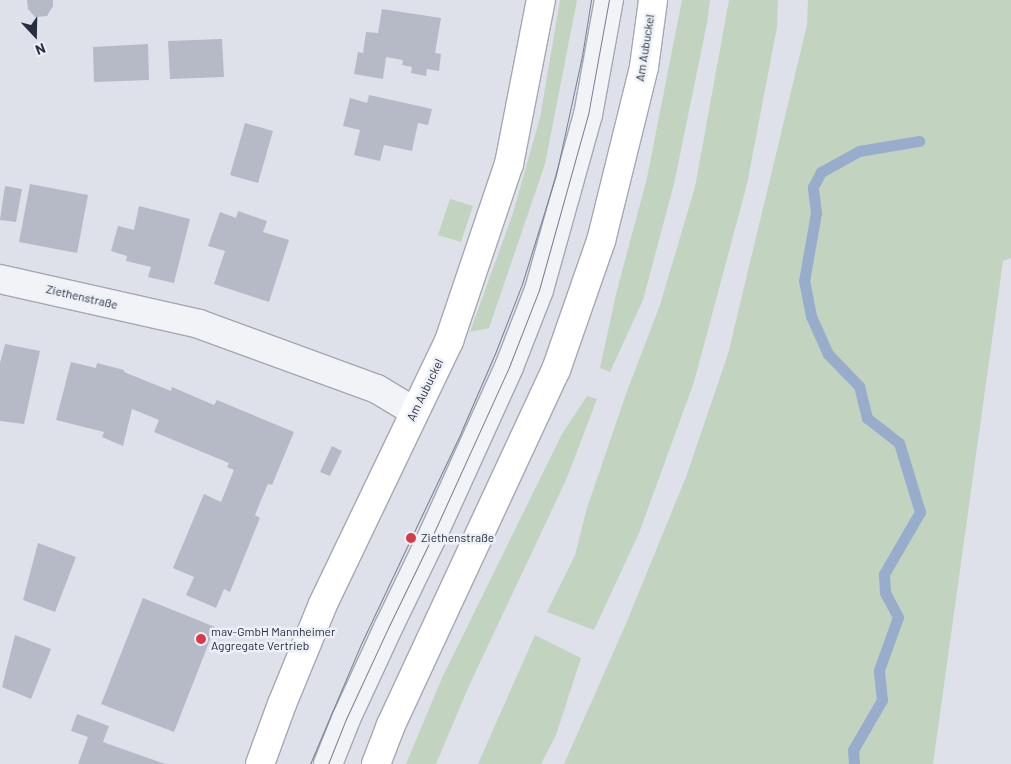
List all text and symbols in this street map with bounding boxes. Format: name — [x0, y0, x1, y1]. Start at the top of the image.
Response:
north arrow — [10, 10, 60, 60]
street label: Am Aubuckel — [633, 14, 657, 82]
text: N — [33, 40, 48, 59]
street label: Ziethenstraße — [45, 282, 119, 312]
street label: Am Aubuckel — [404, 357, 446, 423]
place label: Ziethenstraße — [421, 531, 494, 545]
marker: Ziethenstraße — [405, 532, 417, 544]
place label: mav-GmbH Mannheimer Aggregate Vertrieb — [211, 625, 335, 653]
marker: mav-GmbH Mannheimer Aggregate Vertrieb — [195, 633, 207, 645]

